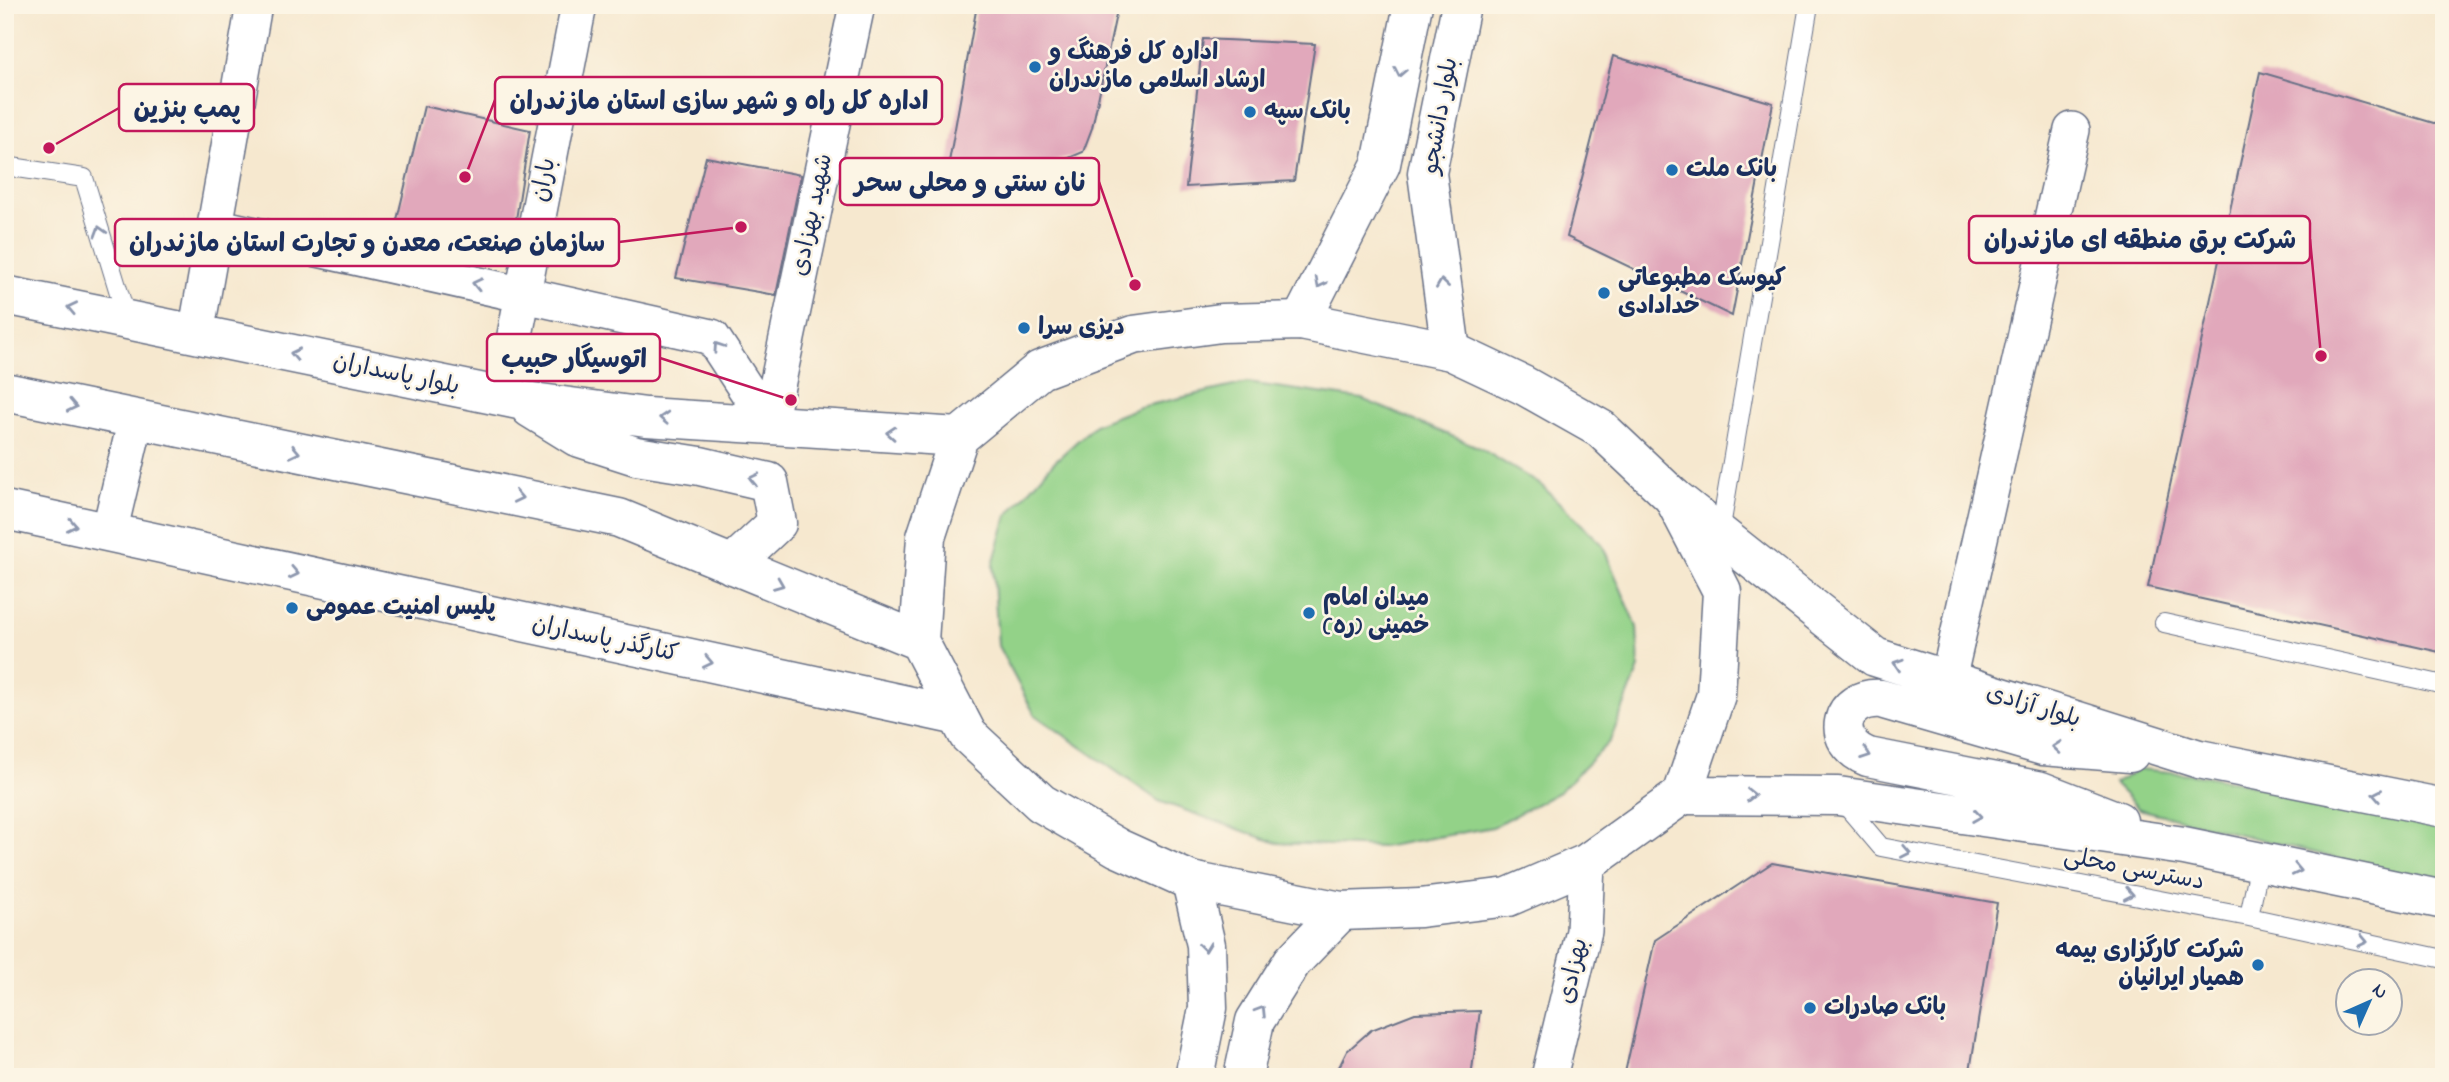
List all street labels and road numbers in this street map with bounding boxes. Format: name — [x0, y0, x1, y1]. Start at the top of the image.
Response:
street label: بلوار دانشجو — [1413, 55, 1468, 178]
street label: شهید بهزادی — [783, 151, 843, 279]
street label: باران — [524, 155, 566, 205]
street label: بلوار پاسداران — [330, 345, 462, 405]
street label: کنارگذر پاسداران — [528, 607, 682, 673]
street label: بلوار آزادی — [1981, 676, 2085, 738]
street label: دسترسی محلی — [2061, 839, 2207, 901]
street label: بهزادی — [1549, 935, 1599, 1007]

